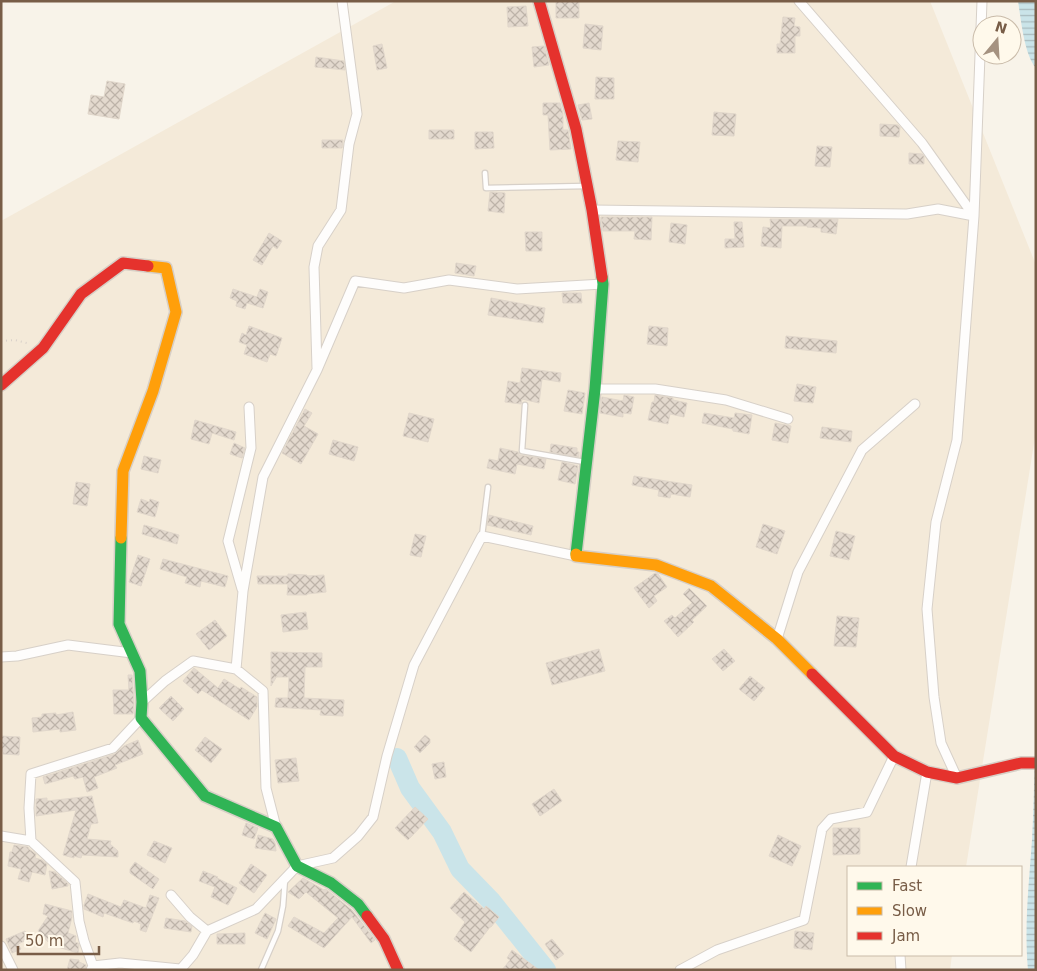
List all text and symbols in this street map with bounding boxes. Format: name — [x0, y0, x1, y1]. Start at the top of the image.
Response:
north arrow — [972, 15, 1022, 65]
text: N — [993, 18, 1009, 37]
legend — [847, 866, 1022, 956]
text: Fast — [892, 877, 922, 895]
text: Slow — [892, 902, 927, 920]
scale bar — [18, 924, 99, 956]
text: Jam — [891, 927, 920, 945]
text: 50 m — [25, 932, 63, 950]

